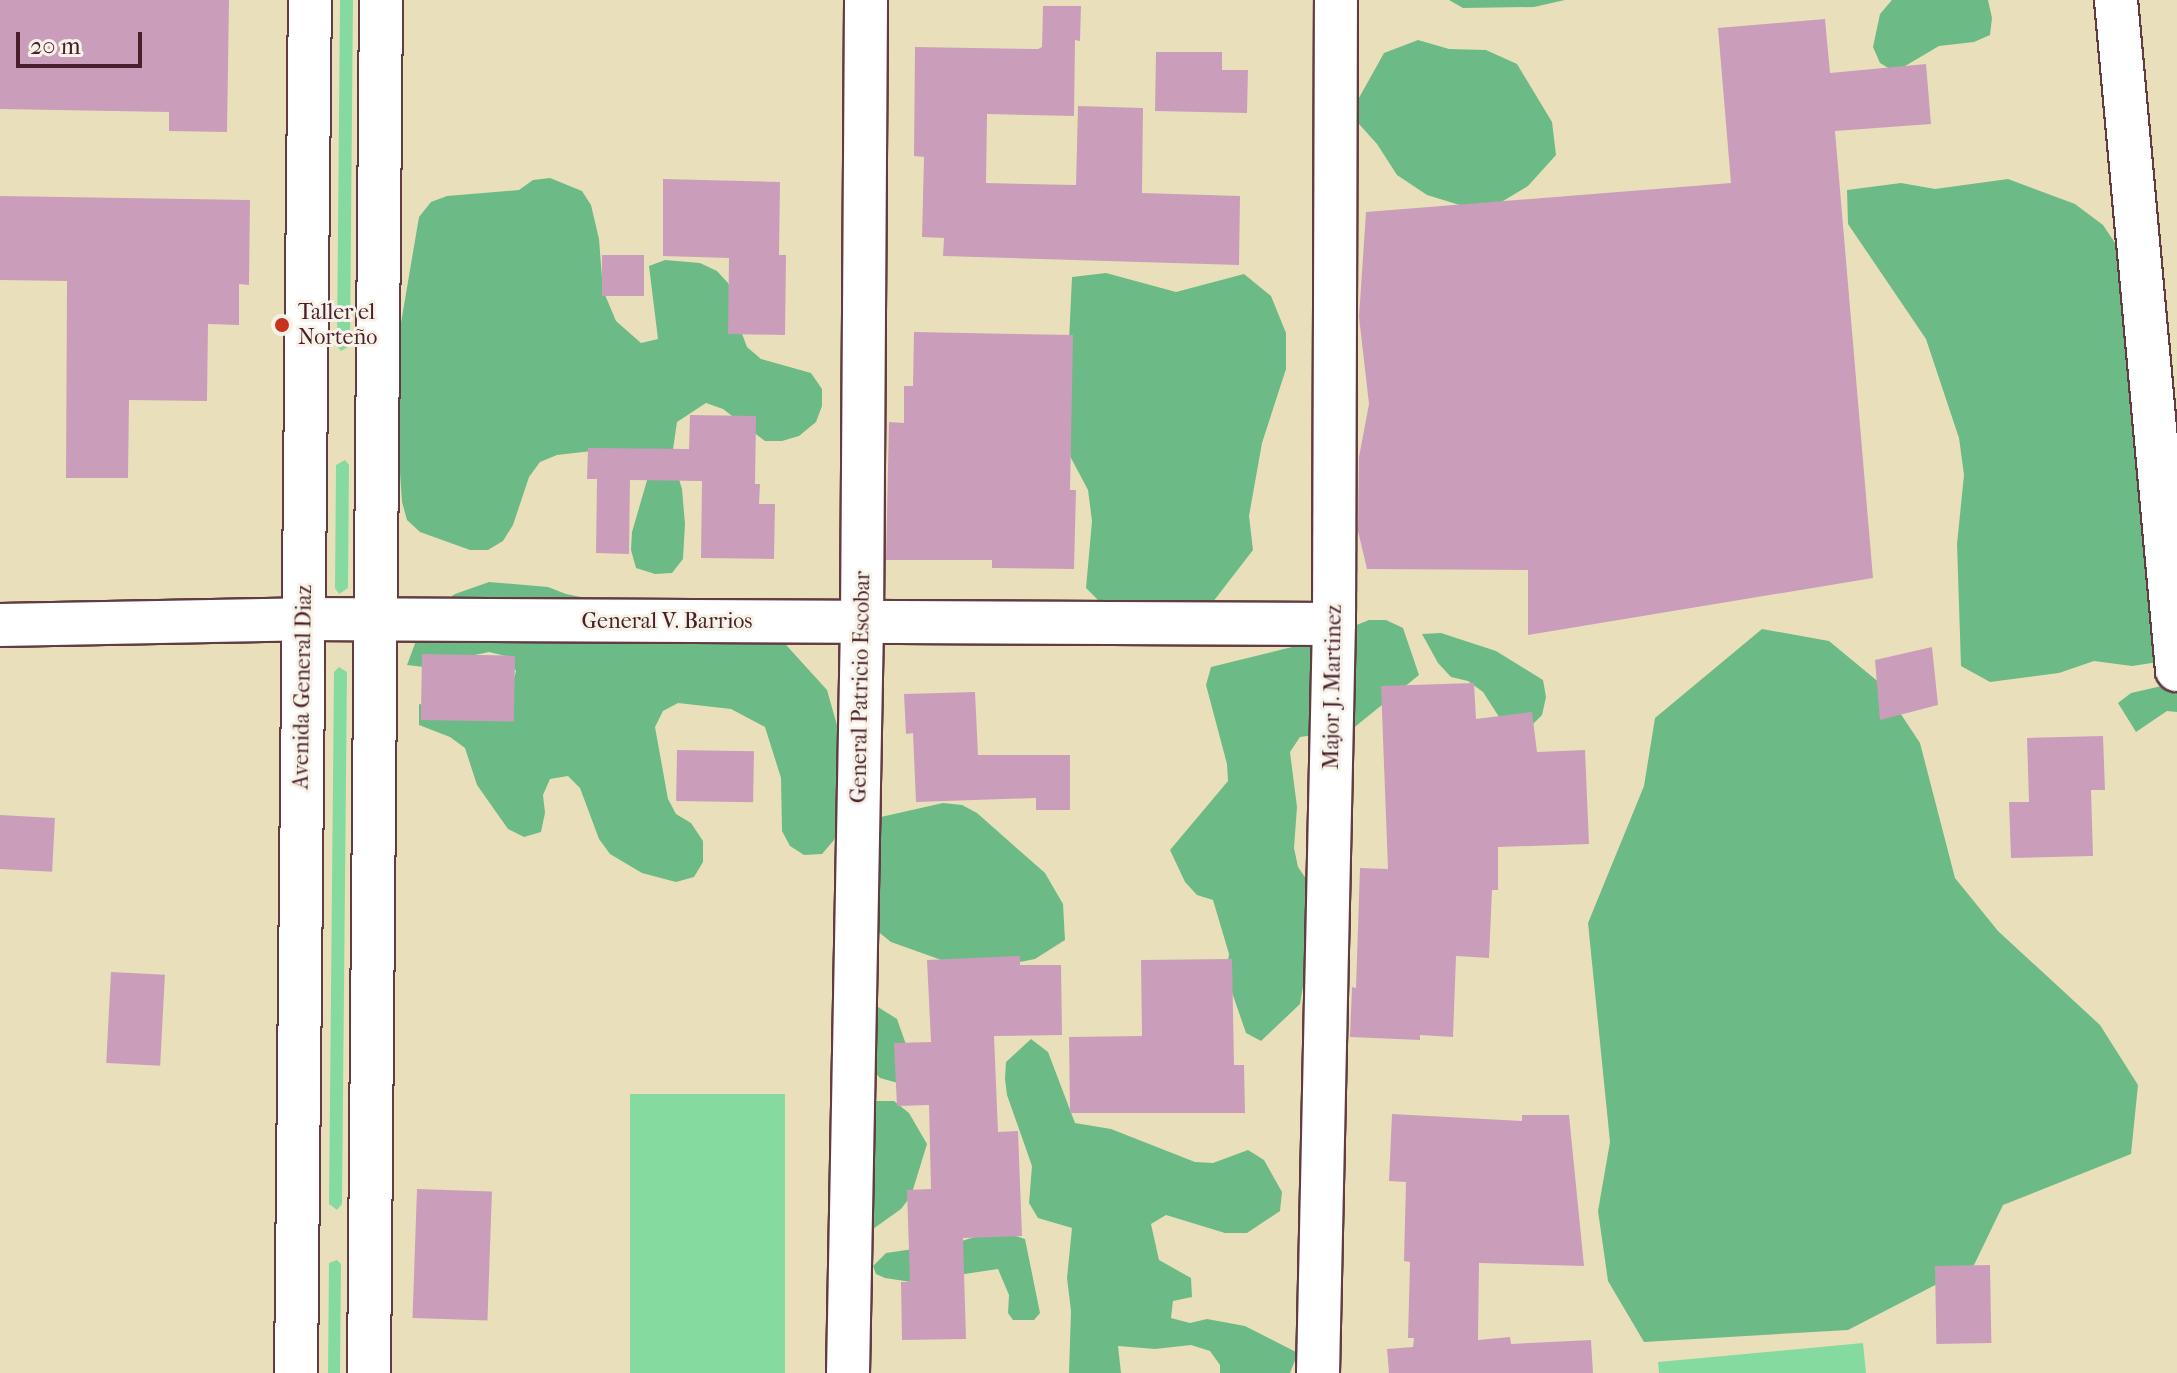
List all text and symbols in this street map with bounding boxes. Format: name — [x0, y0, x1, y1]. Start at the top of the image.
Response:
scale bar — [20, 16, 146, 66]
text: 20 m — [30, 32, 81, 60]
place label: Taller el Norteño — [298, 299, 377, 350]
marker: Taller el Norteño — [273, 316, 291, 334]
street label: General Patricio Escobar — [846, 571, 876, 803]
street label: Avenida General Diaz — [288, 584, 318, 790]
street label: Major J. Martinez — [1318, 604, 1348, 770]
street label: General V. Barrios — [582, 609, 752, 635]

